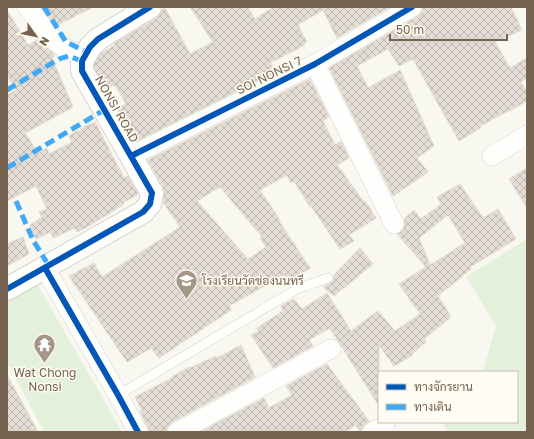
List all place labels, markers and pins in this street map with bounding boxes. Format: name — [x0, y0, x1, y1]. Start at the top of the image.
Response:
school or university icon: โรงเรียนวัดช่องนนทรี — [173, 267, 199, 300]
place label: โรงเรียนวัดช่องนนทรี — [201, 273, 304, 288]
temple icon: Wat Chong Nonsi — [32, 332, 58, 365]
place label: Wat Chong Nonsi — [13, 365, 77, 394]

